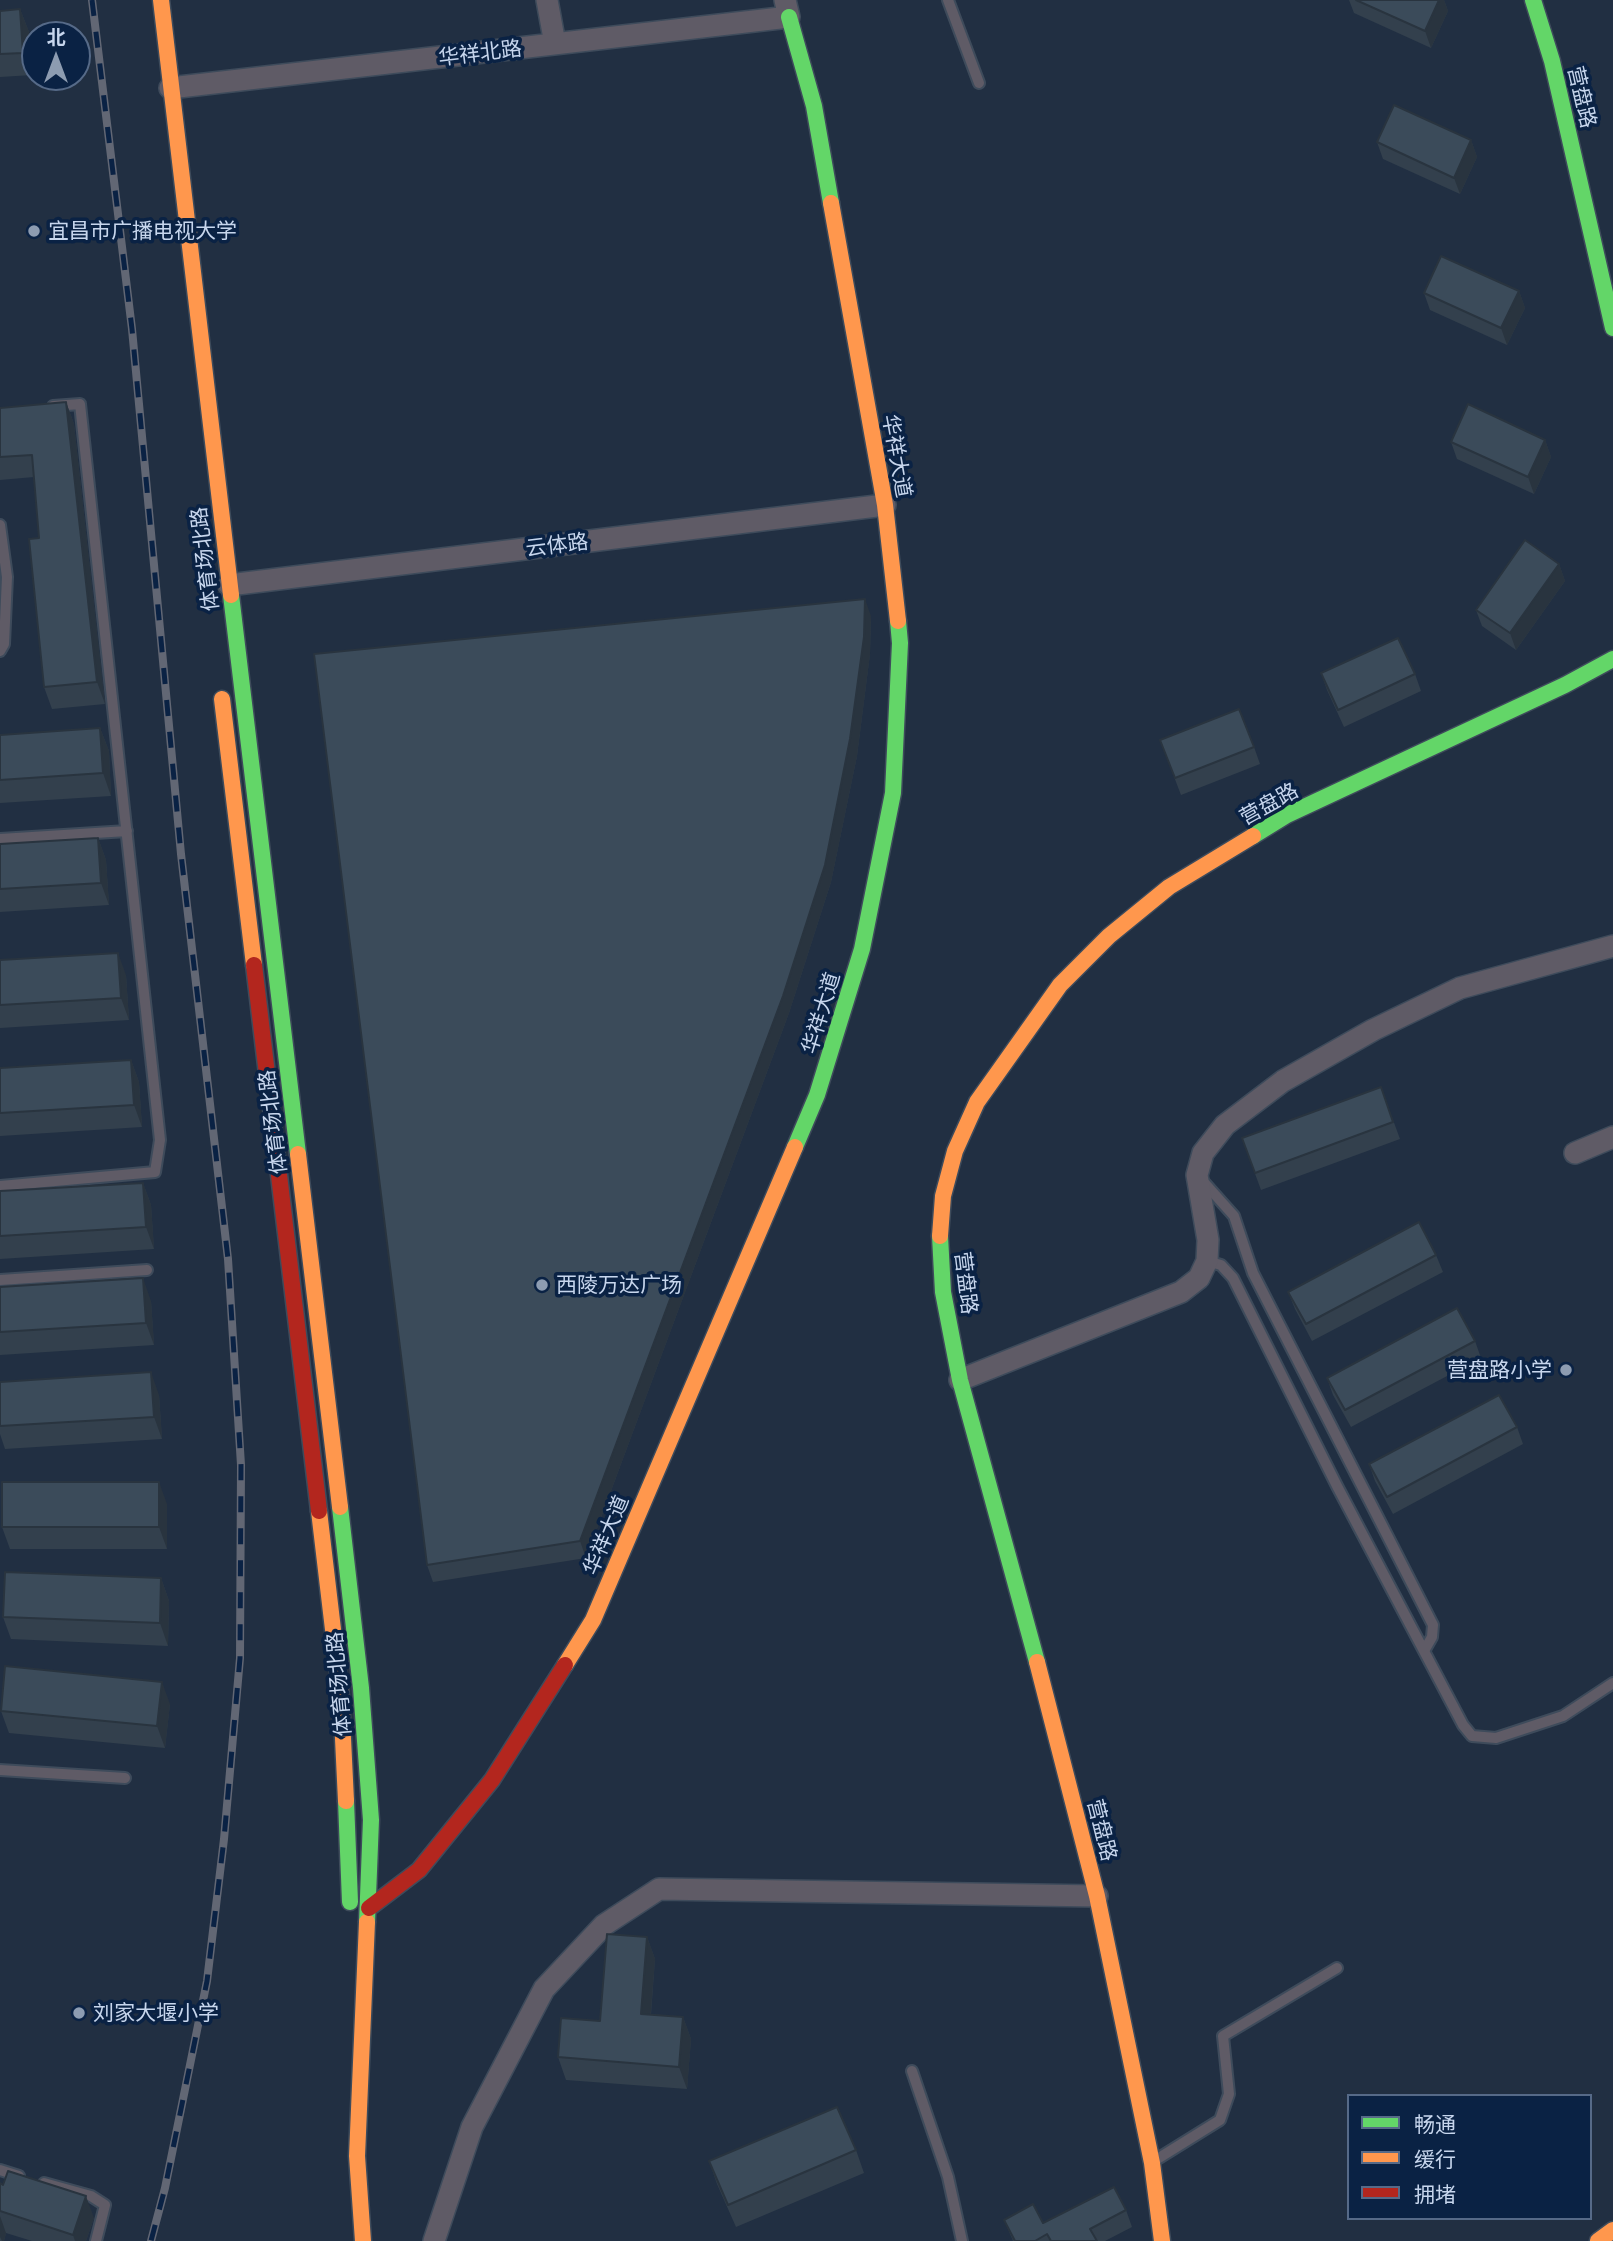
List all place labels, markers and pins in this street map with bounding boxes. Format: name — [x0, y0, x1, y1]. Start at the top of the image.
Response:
place label: 宜昌市广播电视大学 — [48, 218, 237, 244]
marker: 宜昌市广播电视大学 — [26, 223, 42, 239]
place label: 西陵万达广场 — [556, 1272, 682, 1298]
marker: 西陵万达广场 — [534, 1277, 550, 1293]
place label: 营盘路小学 — [1447, 1357, 1552, 1383]
marker: 营盘路小学 — [1558, 1362, 1574, 1378]
place label: 刘家大堰小学 — [93, 2000, 219, 2026]
marker: 刘家大堰小学 — [71, 2005, 87, 2021]

